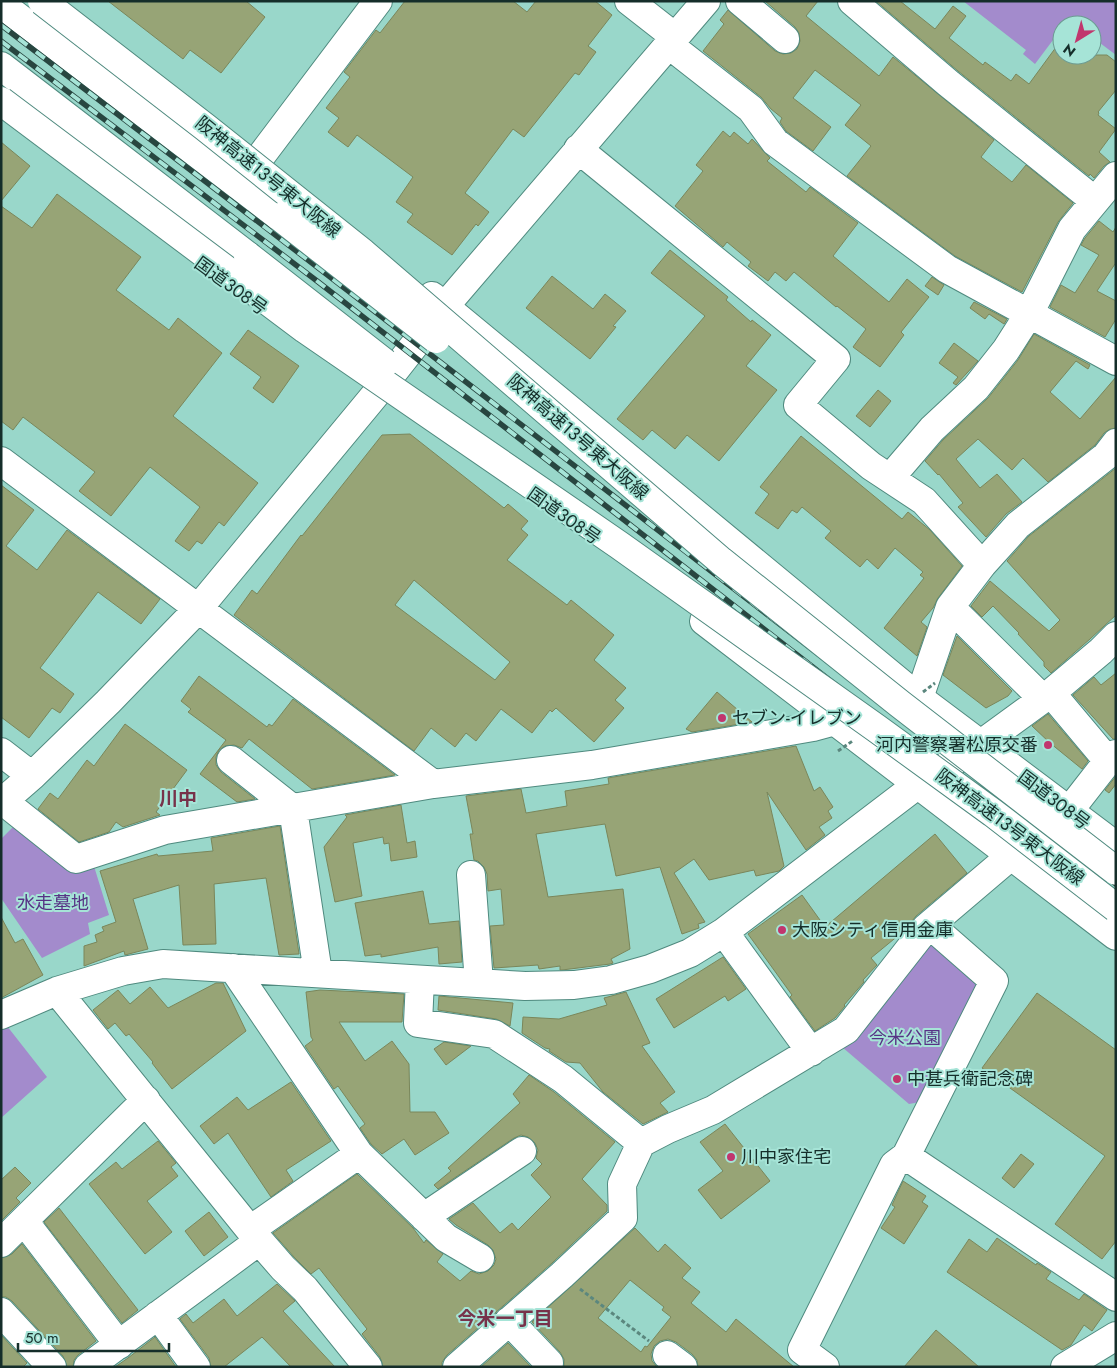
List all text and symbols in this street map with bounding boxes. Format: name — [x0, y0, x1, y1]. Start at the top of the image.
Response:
north arrow — [1052, 15, 1102, 65]
text: N — [1059, 39, 1080, 62]
street label: 阪神高速13号東大阪線 — [190, 110, 346, 244]
street label: 国道308号 — [189, 251, 273, 321]
street label: 阪神高速13号東大阪線 — [502, 368, 654, 506]
street label: 国道308号 — [522, 481, 606, 551]
place label: セブン-イレブン — [732, 705, 862, 731]
marker: セブン-イレブン — [716, 712, 728, 724]
place label: 河内警察署松原交番 — [876, 732, 1038, 758]
marker: 河内警察署松原交番 — [1042, 739, 1054, 751]
street label: 阪神高速13号東大阪線 — [930, 762, 1090, 892]
street label: 国道308号 — [1012, 764, 1096, 836]
district label: 川中 — [159, 785, 197, 812]
park label: 水走墓地 — [17, 890, 89, 916]
place label: 大阪シティ信用金庫 — [792, 917, 953, 943]
marker: 大阪シティ信用金庫 — [776, 924, 788, 936]
park label: 今米公園 — [869, 1025, 941, 1051]
place label: 中甚兵衛記念碑 — [907, 1066, 1033, 1092]
marker: 中甚兵衛記念碑 — [891, 1073, 903, 1085]
place label: 川中家住宅 — [741, 1144, 831, 1170]
marker: 川中家住宅 — [725, 1151, 737, 1163]
district label: 今米一丁目 — [457, 1305, 553, 1332]
scale bar — [18, 1320, 169, 1352]
text: 50 m — [25, 1327, 59, 1349]

